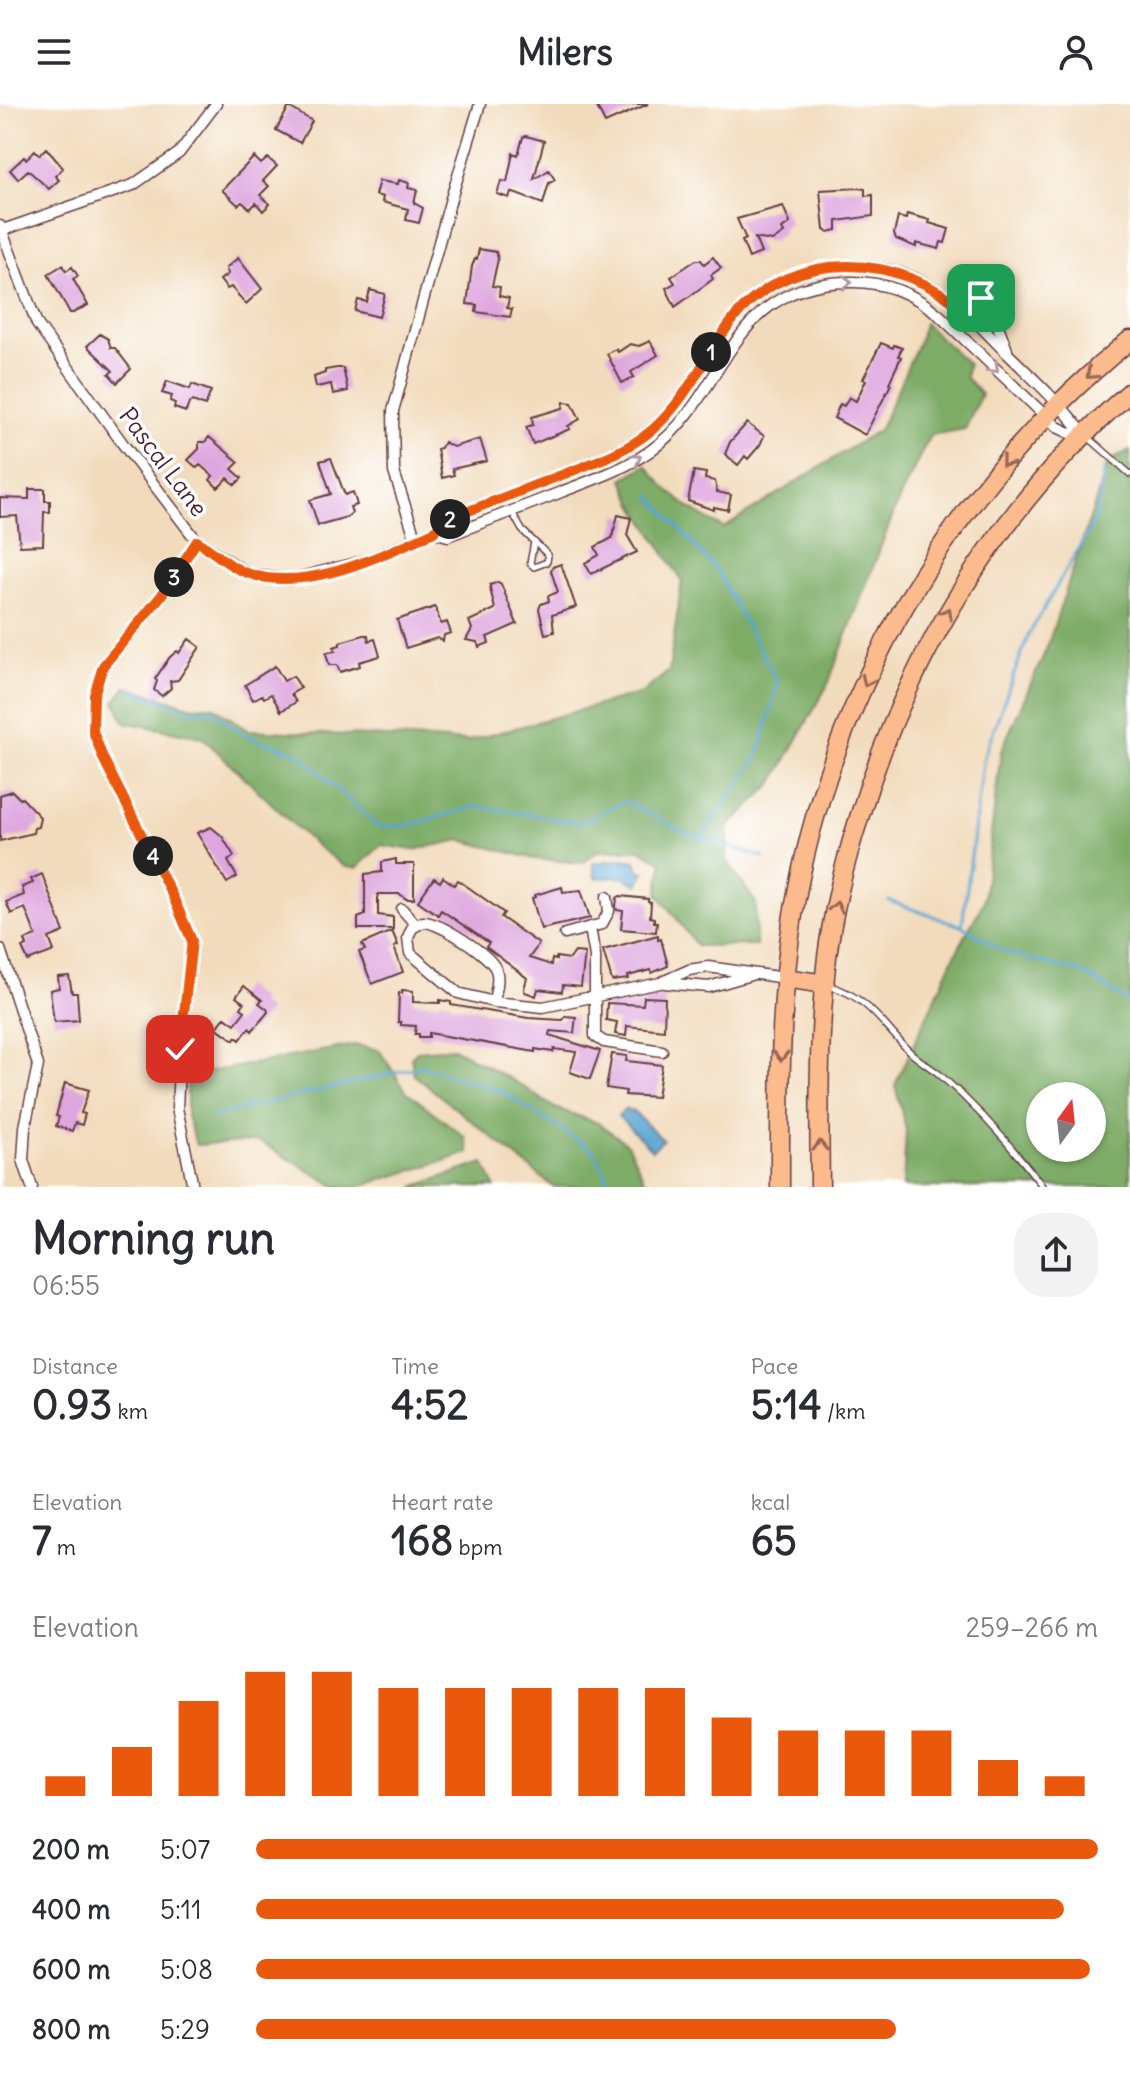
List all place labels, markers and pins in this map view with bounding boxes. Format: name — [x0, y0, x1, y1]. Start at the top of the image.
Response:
pin — [947, 264, 1015, 332]
pin: 1 — [691, 332, 731, 372]
pin: 2 — [430, 499, 470, 539]
pin: 3 — [154, 557, 194, 597]
pin: 4 — [133, 836, 173, 876]
pin — [146, 1015, 214, 1083]

